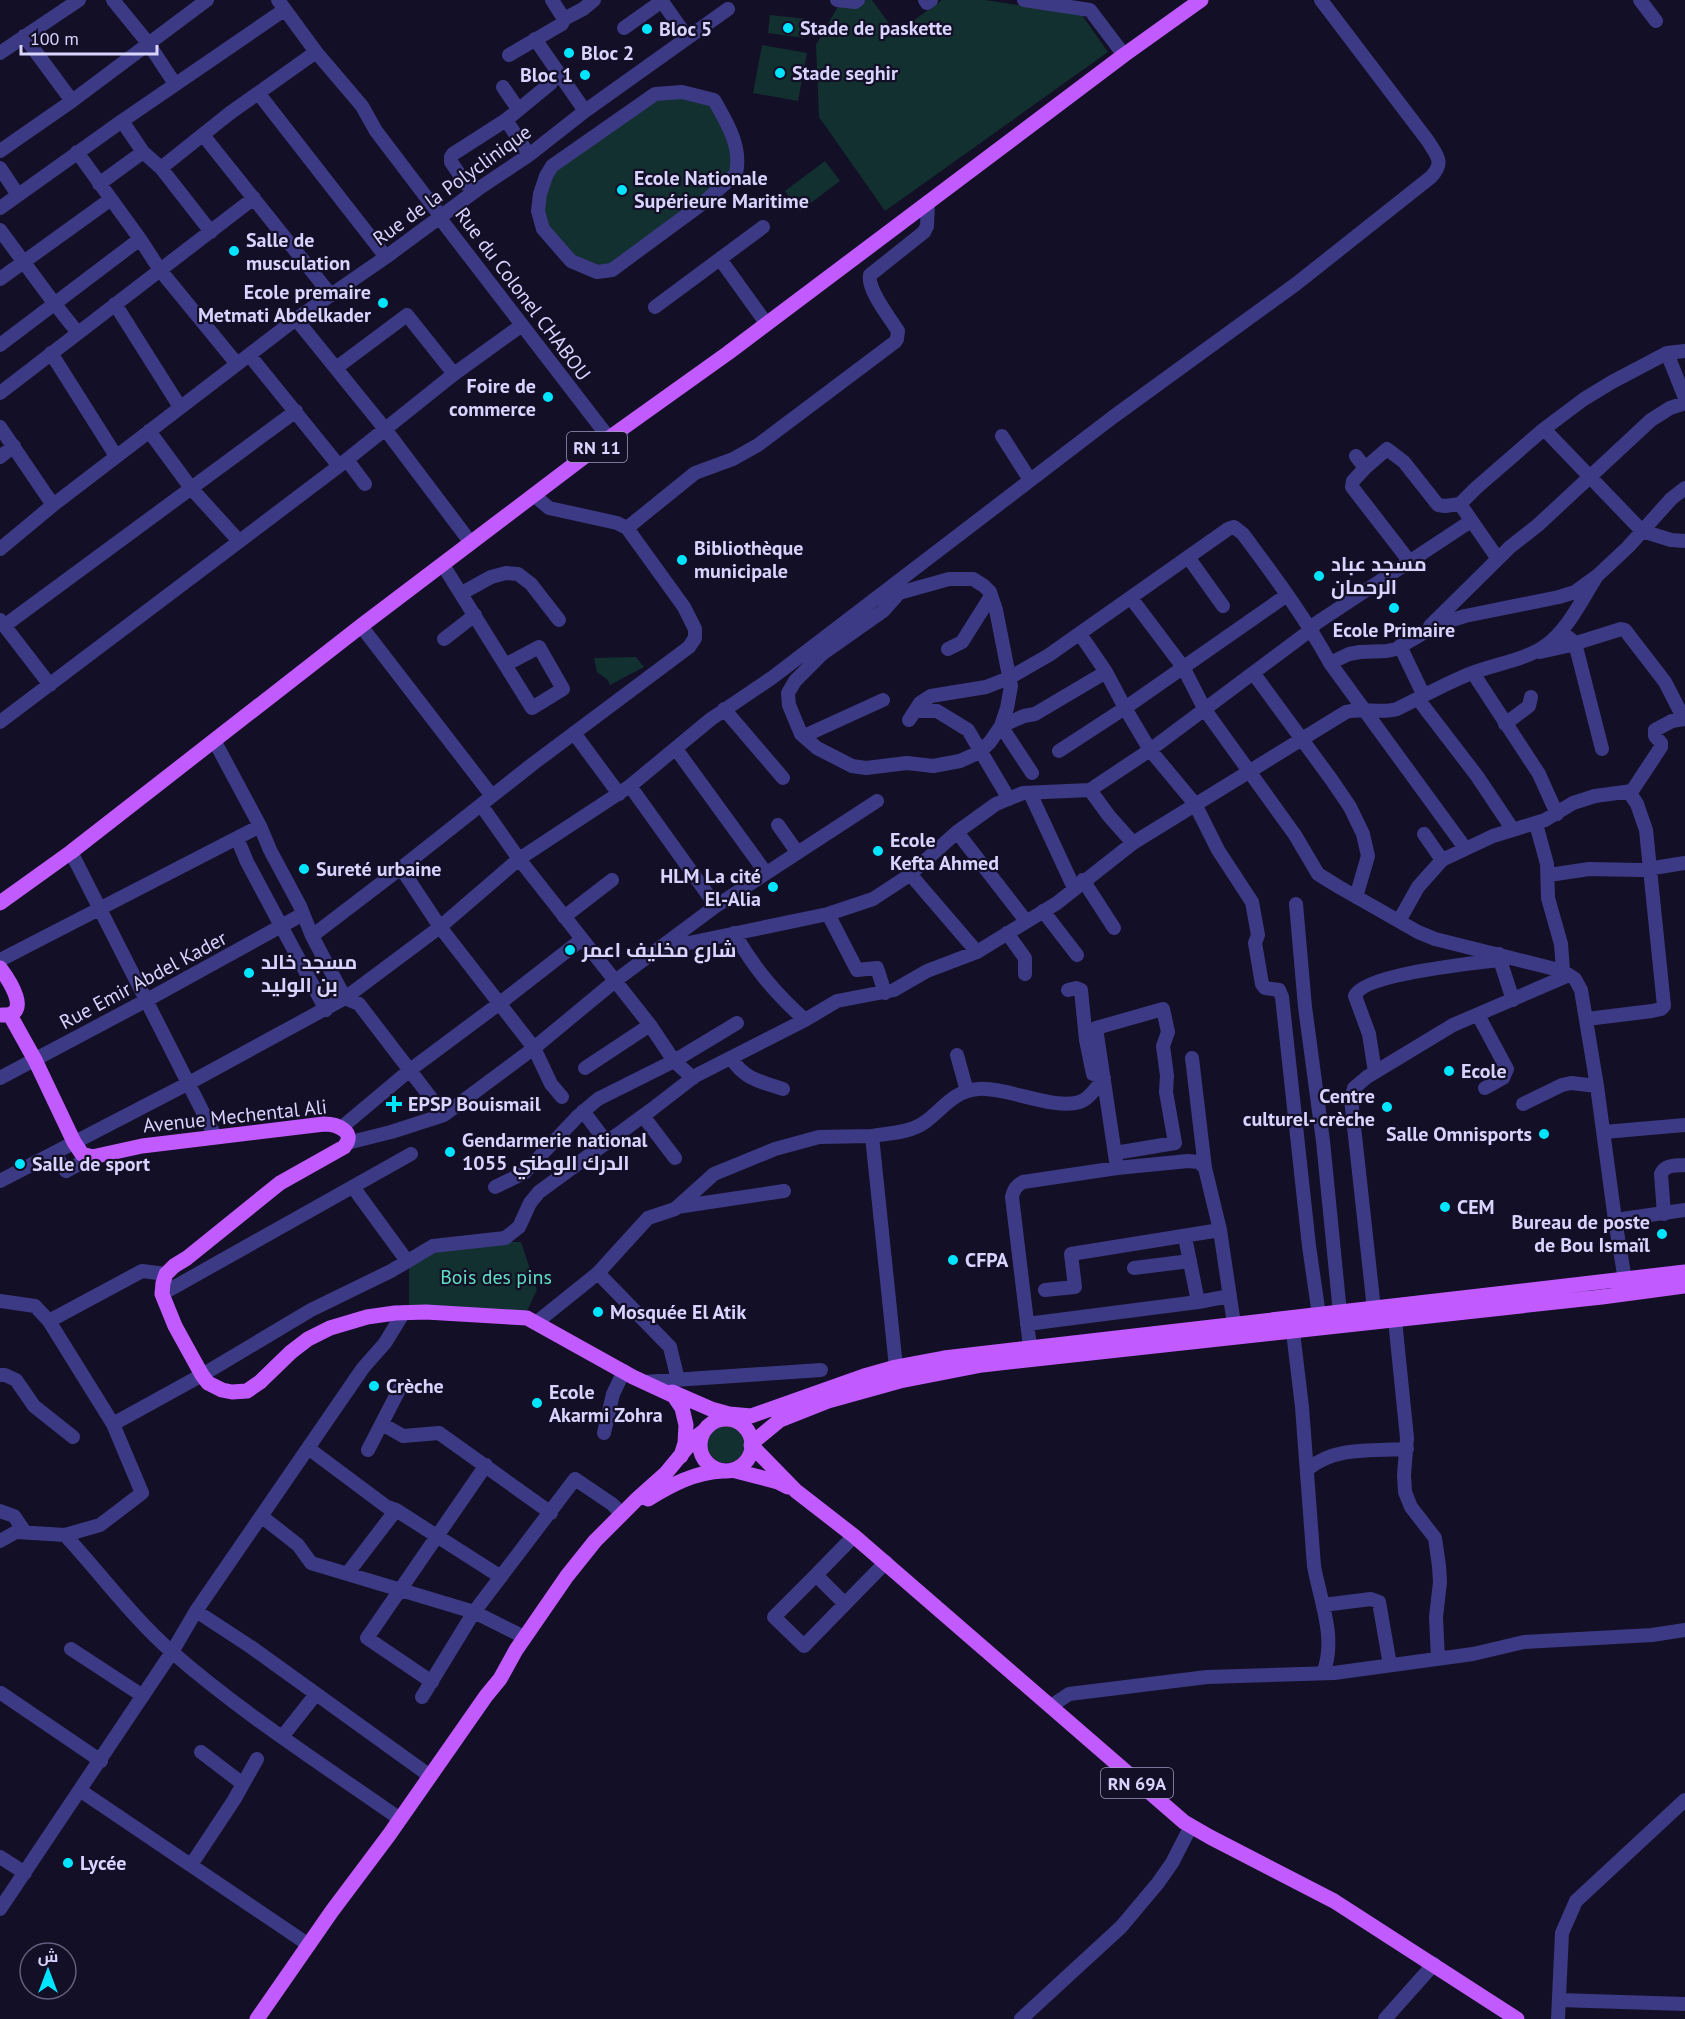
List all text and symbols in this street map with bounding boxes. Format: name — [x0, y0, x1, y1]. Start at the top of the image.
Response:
place label: Stade de paskette — [800, 15, 952, 41]
place label: Bloc 5 — [659, 16, 712, 42]
scale bar — [21, 18, 158, 56]
marker: Stade de paskette — [781, 21, 795, 35]
marker: Bloc 5 — [640, 22, 654, 36]
text: 100 m — [30, 27, 79, 50]
place label: Bloc 2 — [581, 40, 634, 66]
marker: Bloc 2 — [562, 46, 576, 60]
place label: Stade seghir — [792, 60, 898, 86]
place label: Bloc 1 — [520, 62, 573, 88]
marker: Stade seghir — [773, 66, 787, 80]
marker: Bloc 1 — [578, 68, 592, 82]
street label: Rue de la Polyclinique — [368, 119, 536, 251]
place label: Ecole Nationale Supérieure Maritime — [634, 165, 809, 214]
marker: Ecole Nationale Supérieure Maritime — [615, 183, 629, 197]
street label: Rue du Colonel CHABOU — [449, 202, 597, 386]
place label: Salle de musculation — [246, 227, 351, 276]
marker: Salle de musculation — [227, 244, 241, 258]
place label: Ecole premaire Metmati Abdelkader — [198, 279, 371, 328]
marker: Ecole premaire Metmati Abdelkader — [376, 296, 390, 310]
place label: Foire de commerce — [449, 373, 536, 422]
marker: Foire de commerce — [541, 390, 555, 404]
road number: RN 11 — [567, 432, 627, 462]
place label: Bibliothèque municipale — [694, 535, 804, 584]
place label: مسجد عباد الرحمان — [1331, 551, 1427, 600]
marker: Bibliothèque municipale — [675, 553, 689, 567]
marker: مسجد عباد الرحمان — [1312, 569, 1326, 583]
marker: Ecole Primaire — [1387, 601, 1401, 615]
place label: Ecole Primaire — [1333, 617, 1455, 643]
place label: Ecole Kefta Ahmed — [890, 827, 999, 876]
marker: Ecole Kefta Ahmed — [871, 844, 885, 858]
place label: Sureté urbaine — [316, 856, 442, 882]
marker: Sureté urbaine — [297, 862, 311, 876]
place label: HLM La cité El-Alia — [660, 863, 761, 912]
marker: HLM La cité El-Alia — [766, 880, 780, 894]
street label: Rue Emir Abdel Kader — [55, 925, 231, 1035]
place label: شارع مخليف اعمر — [581, 937, 737, 964]
marker: شارع مخليف اعمر — [563, 943, 577, 957]
place label: مسجد خالد بن الوليد — [261, 949, 357, 998]
marker: مسجد خالد بن الوليد — [242, 966, 256, 980]
place label: Ecole — [1461, 1058, 1507, 1084]
marker: Ecole — [1442, 1064, 1456, 1078]
place label: Centre culturel- crèche — [1243, 1083, 1375, 1132]
place label: EPSP Bouismail — [408, 1091, 541, 1117]
street label: Avenue Mechental Ali — [142, 1093, 328, 1139]
marker: EPSP Bouismail — [385, 1095, 403, 1113]
marker: Centre culturel- crèche — [1380, 1100, 1394, 1114]
place label: Salle Omnisports — [1386, 1121, 1532, 1147]
place label: Gendarmerie national 1055 الدرك الوطني — [462, 1127, 648, 1180]
marker: Salle Omnisports — [1537, 1127, 1551, 1141]
marker: Gendarmerie national 1055 الدرك الوطني — [443, 1145, 457, 1159]
place label: Salle de sport — [32, 1151, 150, 1177]
marker: Salle de sport — [13, 1157, 27, 1171]
place label: CEM — [1457, 1194, 1495, 1220]
marker: CEM — [1438, 1200, 1452, 1214]
place label: Bureau de poste de Bou Ismaïl — [1511, 1209, 1650, 1258]
marker: Bureau de poste de Bou Ismaïl — [1655, 1227, 1669, 1241]
place label: CFPA — [965, 1247, 1009, 1273]
marker: CFPA — [946, 1253, 960, 1267]
park label: Bois des pins — [440, 1264, 552, 1290]
place label: Mosquée El Atik — [610, 1299, 746, 1325]
marker: Mosquée El Atik — [591, 1305, 605, 1319]
place label: Crèche — [386, 1373, 444, 1399]
marker: Crèche — [367, 1379, 381, 1393]
place label: Ecole Akarmi Zohra — [549, 1379, 663, 1428]
marker: Ecole Akarmi Zohra — [530, 1396, 544, 1410]
road number: RN 69A — [1101, 1768, 1173, 1798]
place label: Lycée — [80, 1850, 127, 1876]
marker: Lycée — [61, 1856, 75, 1870]
north arrow — [18, 1941, 78, 2001]
text: ش — [38, 1946, 58, 1966]

